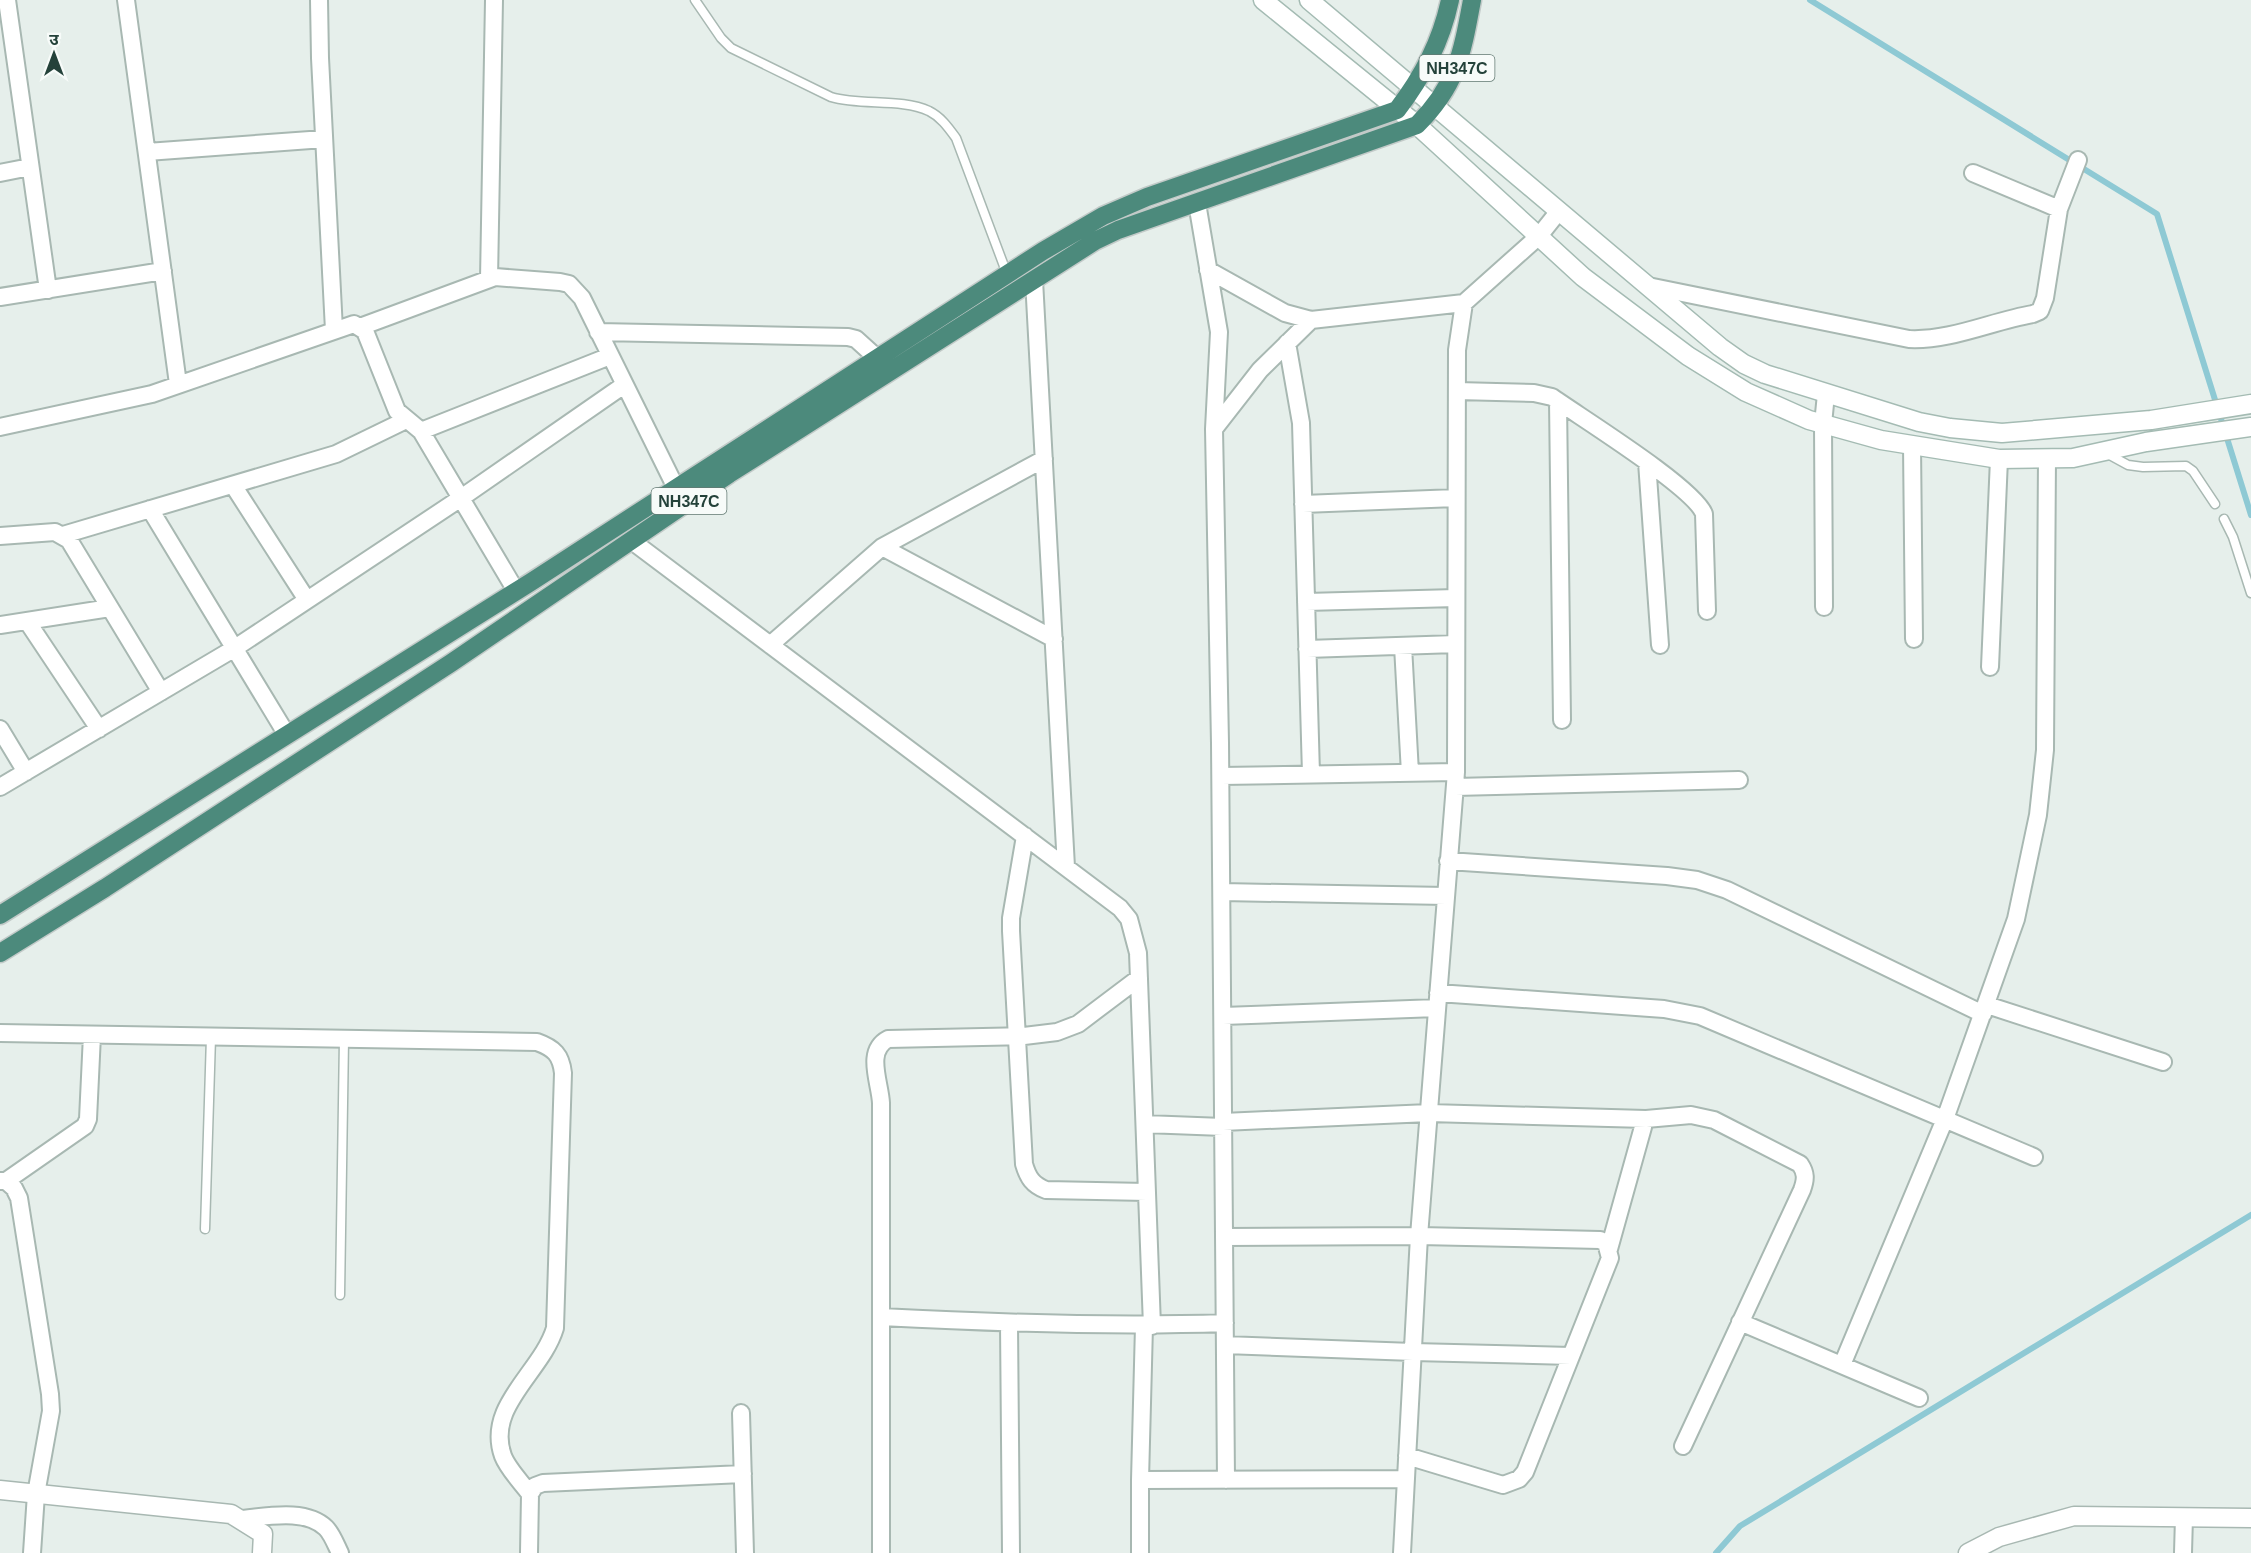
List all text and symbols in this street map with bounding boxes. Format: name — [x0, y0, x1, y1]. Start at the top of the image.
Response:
north arrow — [24, 24, 84, 84]
text: उ — [49, 31, 59, 48]
road number: NH347C — [1420, 55, 1494, 81]
road number: NH347C — [652, 488, 726, 514]

